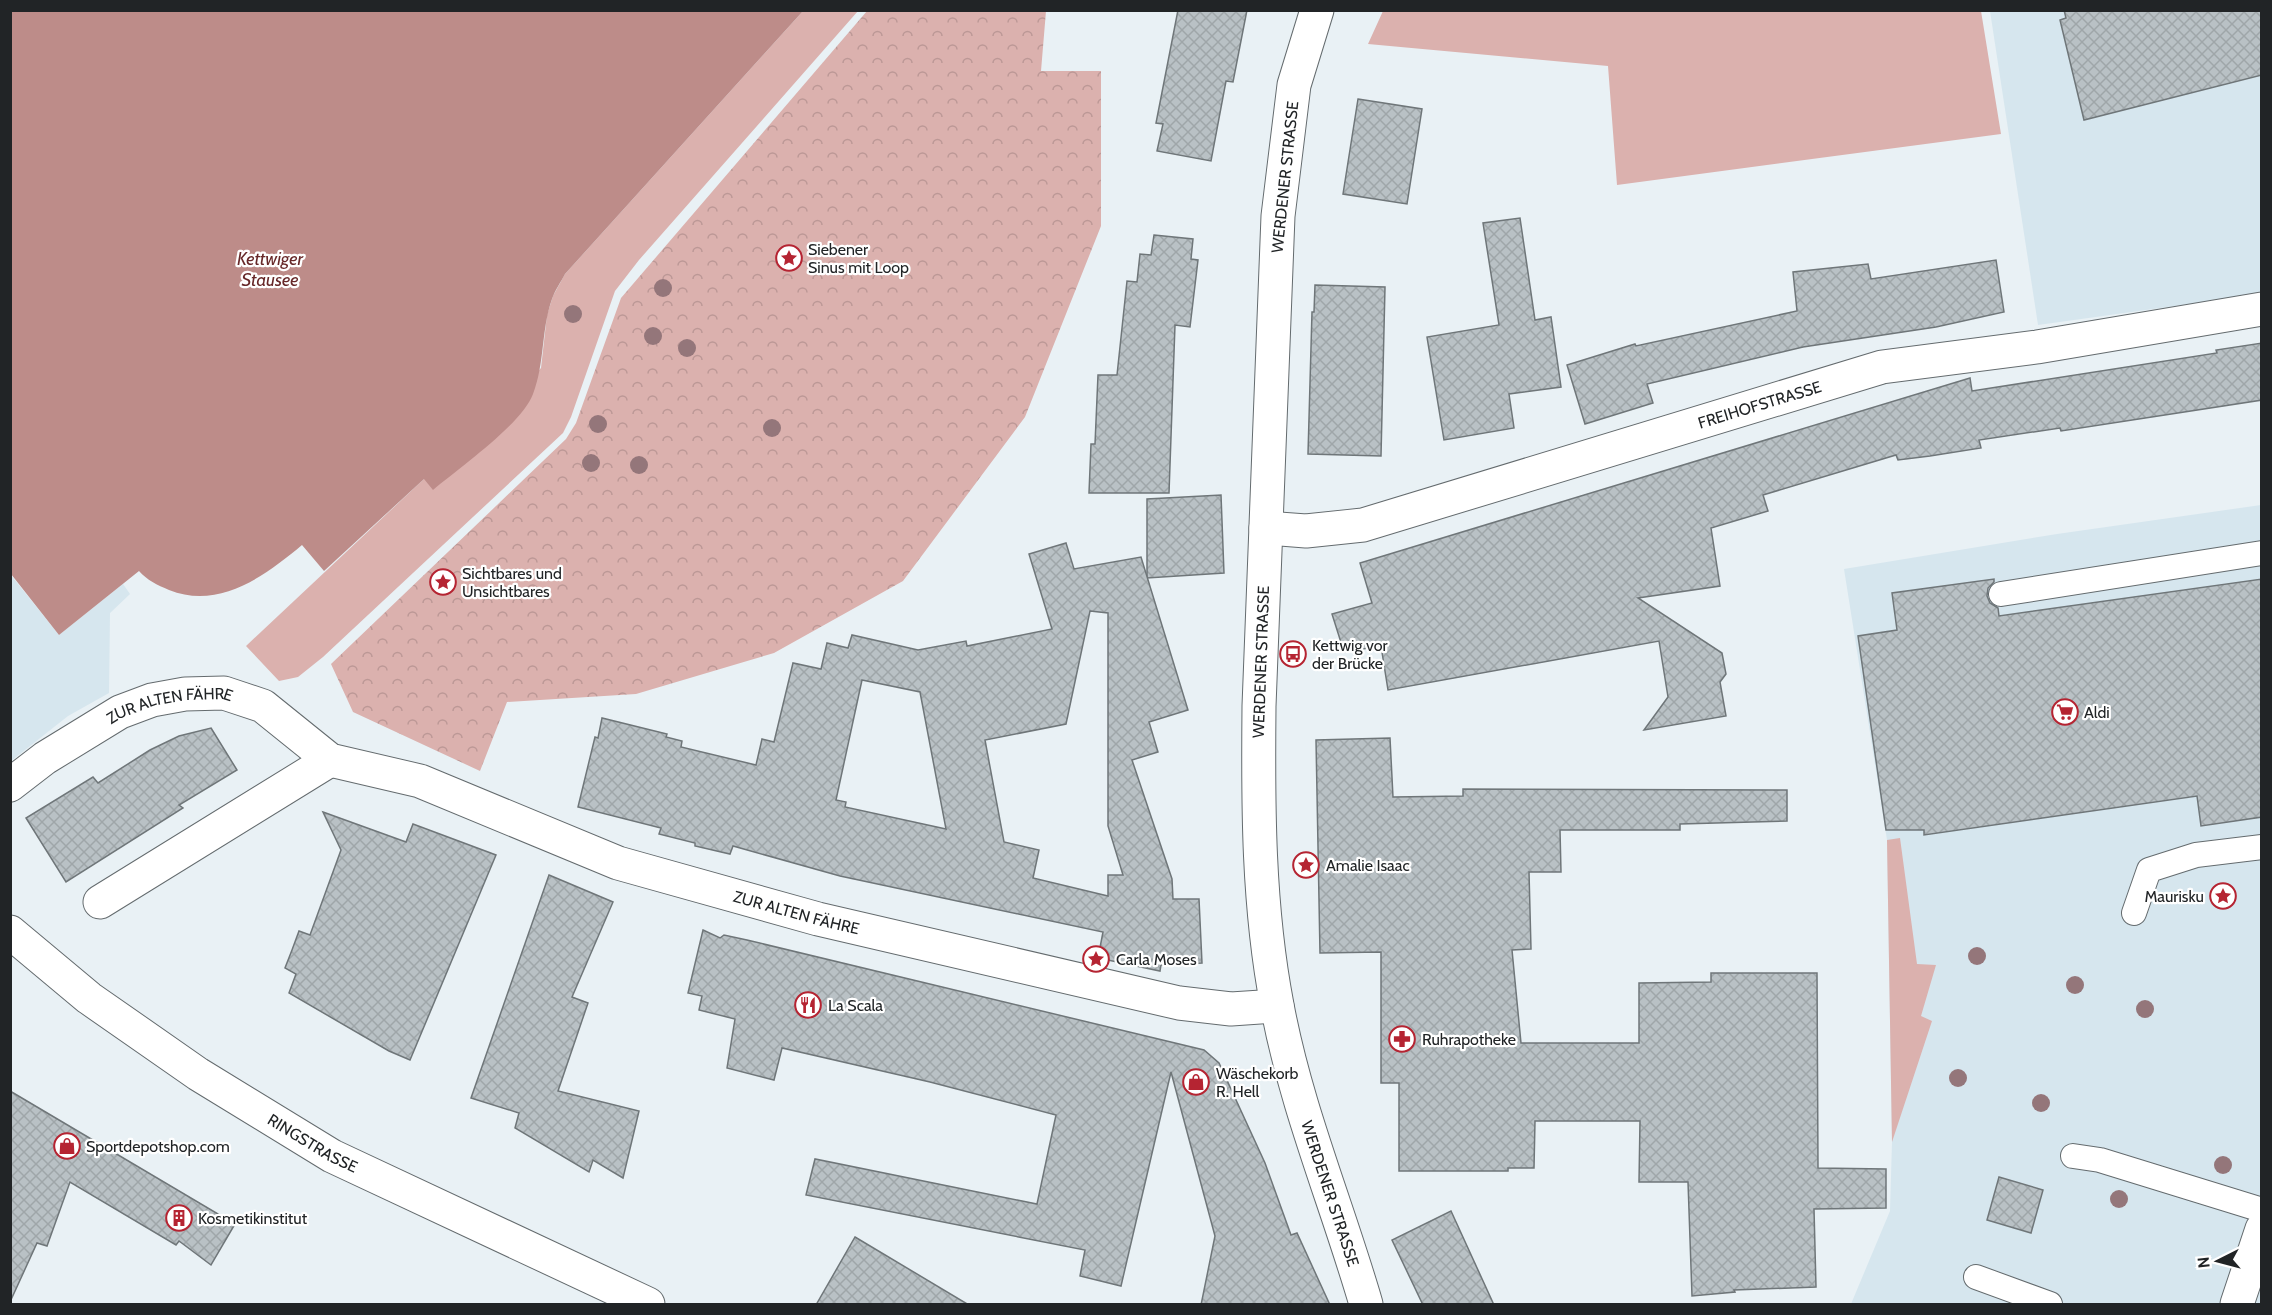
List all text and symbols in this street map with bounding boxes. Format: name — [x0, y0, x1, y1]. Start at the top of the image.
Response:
street label: WERDENER STRASSE — [1268, 100, 1302, 254]
place label: Siebener Sinus mit Loop — [808, 240, 909, 277]
place icon: Siebener Sinus mit Loop — [774, 243, 804, 273]
water label: Kettwiger Stausee — [237, 248, 305, 291]
street label: FREIHOFSTRASSE — [1696, 376, 1824, 432]
place label: Sichtbares und Unsichtbares — [462, 564, 562, 601]
place icon: Sichtbares und Unsichtbares — [428, 567, 458, 597]
street label: WERDENER STRASSE — [1249, 585, 1273, 739]
place label: Kettwig vor der Brücke — [1312, 636, 1389, 673]
bus stop icon: Kettwig vor der Brücke — [1278, 639, 1308, 669]
street label: ZUR ALTEN FÄHRE — [103, 683, 236, 728]
supermarket icon: Aldi — [2050, 697, 2080, 727]
place label: Aldi — [2084, 703, 2110, 722]
place icon: Amalie Isaac — [1291, 850, 1321, 880]
place label: Amalie Isaac — [1326, 856, 1410, 875]
place icon: Maurisku — [2208, 881, 2238, 911]
street label: ZUR ALTEN FÄHRE — [731, 886, 862, 938]
place label: Maurisku — [2144, 887, 2204, 906]
place icon: Carla Moses — [1081, 944, 1111, 974]
place label: Carla Moses — [1116, 950, 1197, 969]
restaurant icon: La Scala — [793, 990, 823, 1020]
place label: La Scala — [828, 996, 883, 1015]
pharmacy icon: Ruhrapotheke — [1387, 1024, 1417, 1054]
place label: Ruhrapotheke — [1422, 1030, 1516, 1049]
place label: Wäschekorb R. Hell — [1216, 1064, 1299, 1101]
shop icon: Wäschekorb R. Hell — [1181, 1067, 1211, 1097]
street label: RINGSTRASSE — [265, 1110, 361, 1176]
street label: WERDENER STRASSE — [1298, 1118, 1364, 1269]
shop icon: Sportdepotshop.com — [52, 1131, 82, 1161]
place label: Sportdepotshop.com — [86, 1137, 230, 1156]
building icon: Kosmetikinstitut — [164, 1203, 194, 1233]
place label: Kosmetikinstitut — [198, 1209, 308, 1228]
north arrow — [2188, 1231, 2248, 1291]
text: N — [2194, 1256, 2214, 1269]

